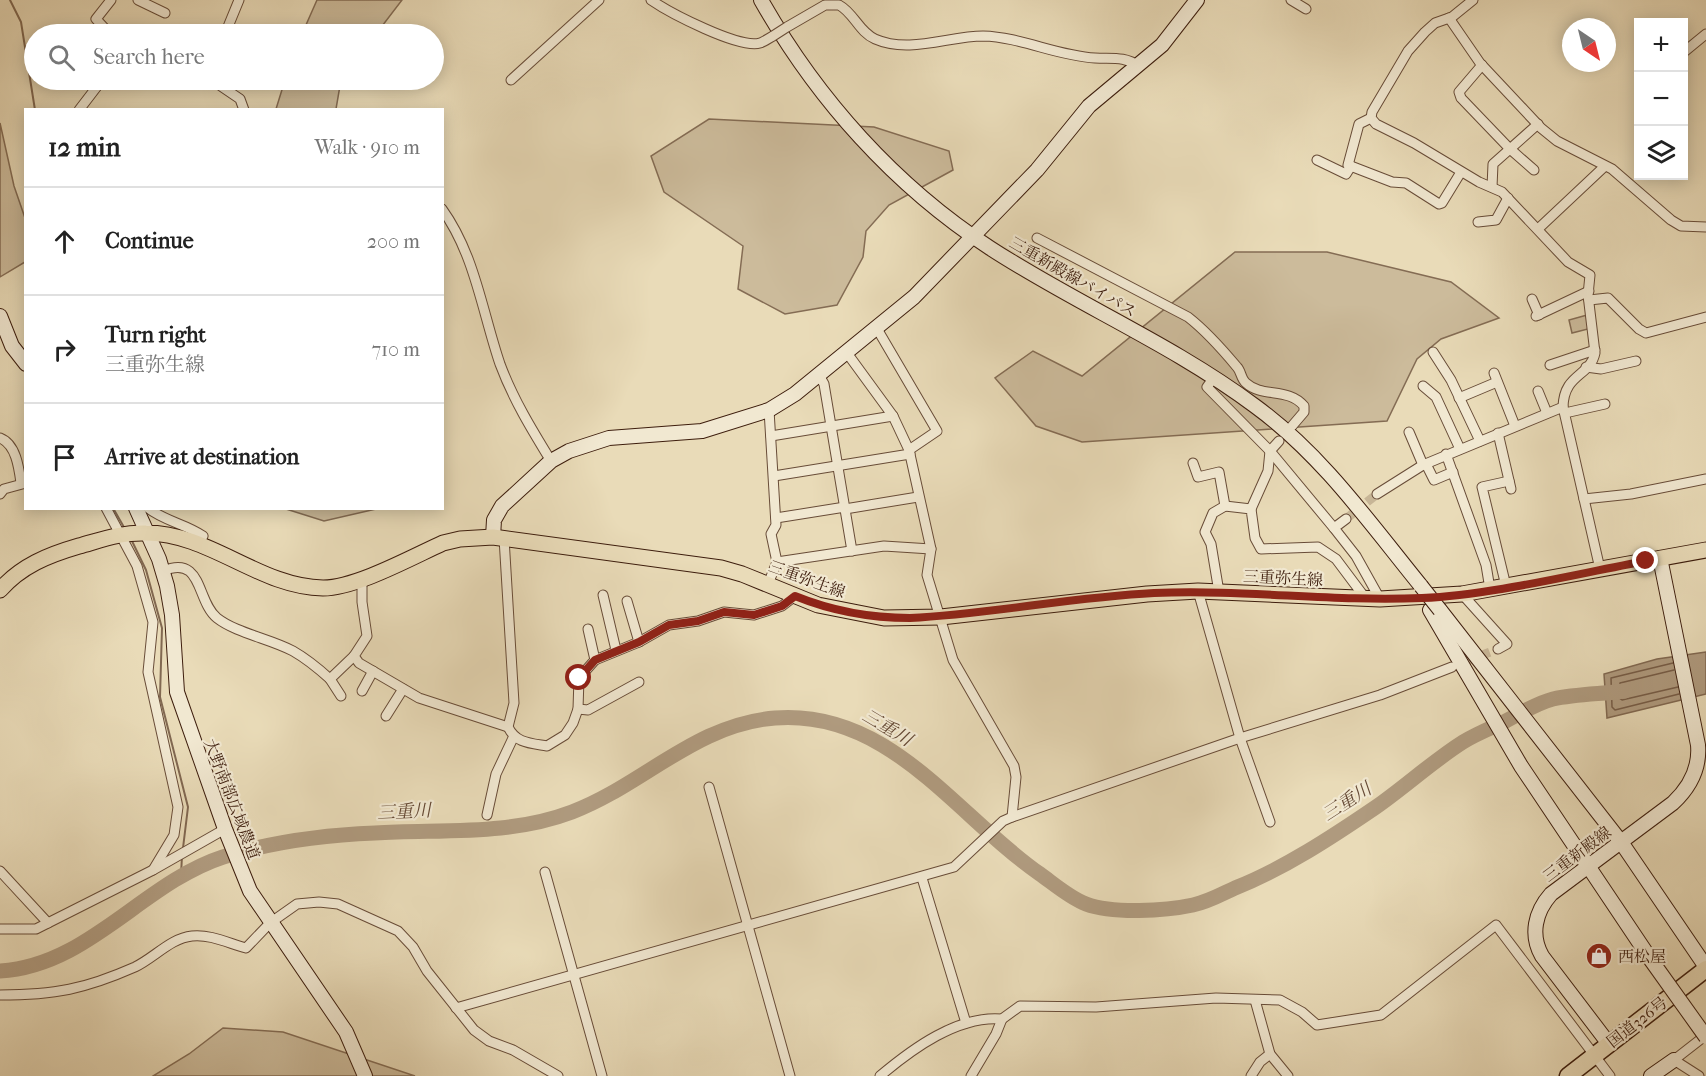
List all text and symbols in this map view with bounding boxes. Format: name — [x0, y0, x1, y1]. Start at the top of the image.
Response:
north arrow — [1562, 18, 1616, 72]
map controls — [1634, 18, 1688, 180]
button: + — [1634, 18, 1688, 72]
search box — [24, 24, 444, 90]
icon: search — [45, 41, 78, 74]
text: Search here — [93, 44, 205, 70]
button: − — [1634, 72, 1688, 126]
button: layers — [1634, 126, 1688, 180]
text: 12 min — [48, 132, 121, 163]
text: Walk · 910 m — [315, 136, 420, 159]
icon: ahead — [48, 225, 81, 258]
text: Continue — [105, 228, 194, 254]
text: 200 m — [367, 230, 420, 253]
street label: 三重新殿線バイパス — [1006, 233, 1140, 321]
text: Turn right — [105, 322, 206, 348]
icon: right — [48, 333, 81, 366]
text: 710 m — [371, 338, 420, 361]
text: 三重弥生線 — [105, 353, 205, 376]
icon: arrive — [48, 441, 81, 474]
text: Arrive at destination — [105, 444, 299, 470]
route end — [1632, 547, 1658, 573]
street label: 三重弥生線 — [766, 556, 848, 602]
street label: 三重弥生線 — [1243, 566, 1323, 590]
route start — [565, 664, 591, 690]
water label: 三重川 — [858, 705, 917, 752]
street label: 大野南部広域農道 — [200, 736, 264, 862]
water label: 三重川 — [1319, 777, 1377, 826]
water label: 三重川 — [376, 800, 434, 824]
street label: 三重新殿線 — [1539, 822, 1615, 886]
shop icon: 西松屋 — [1584, 941, 1614, 971]
place label: 西松屋 — [1618, 947, 1666, 966]
street label: 国道326号 — [1603, 993, 1671, 1051]

